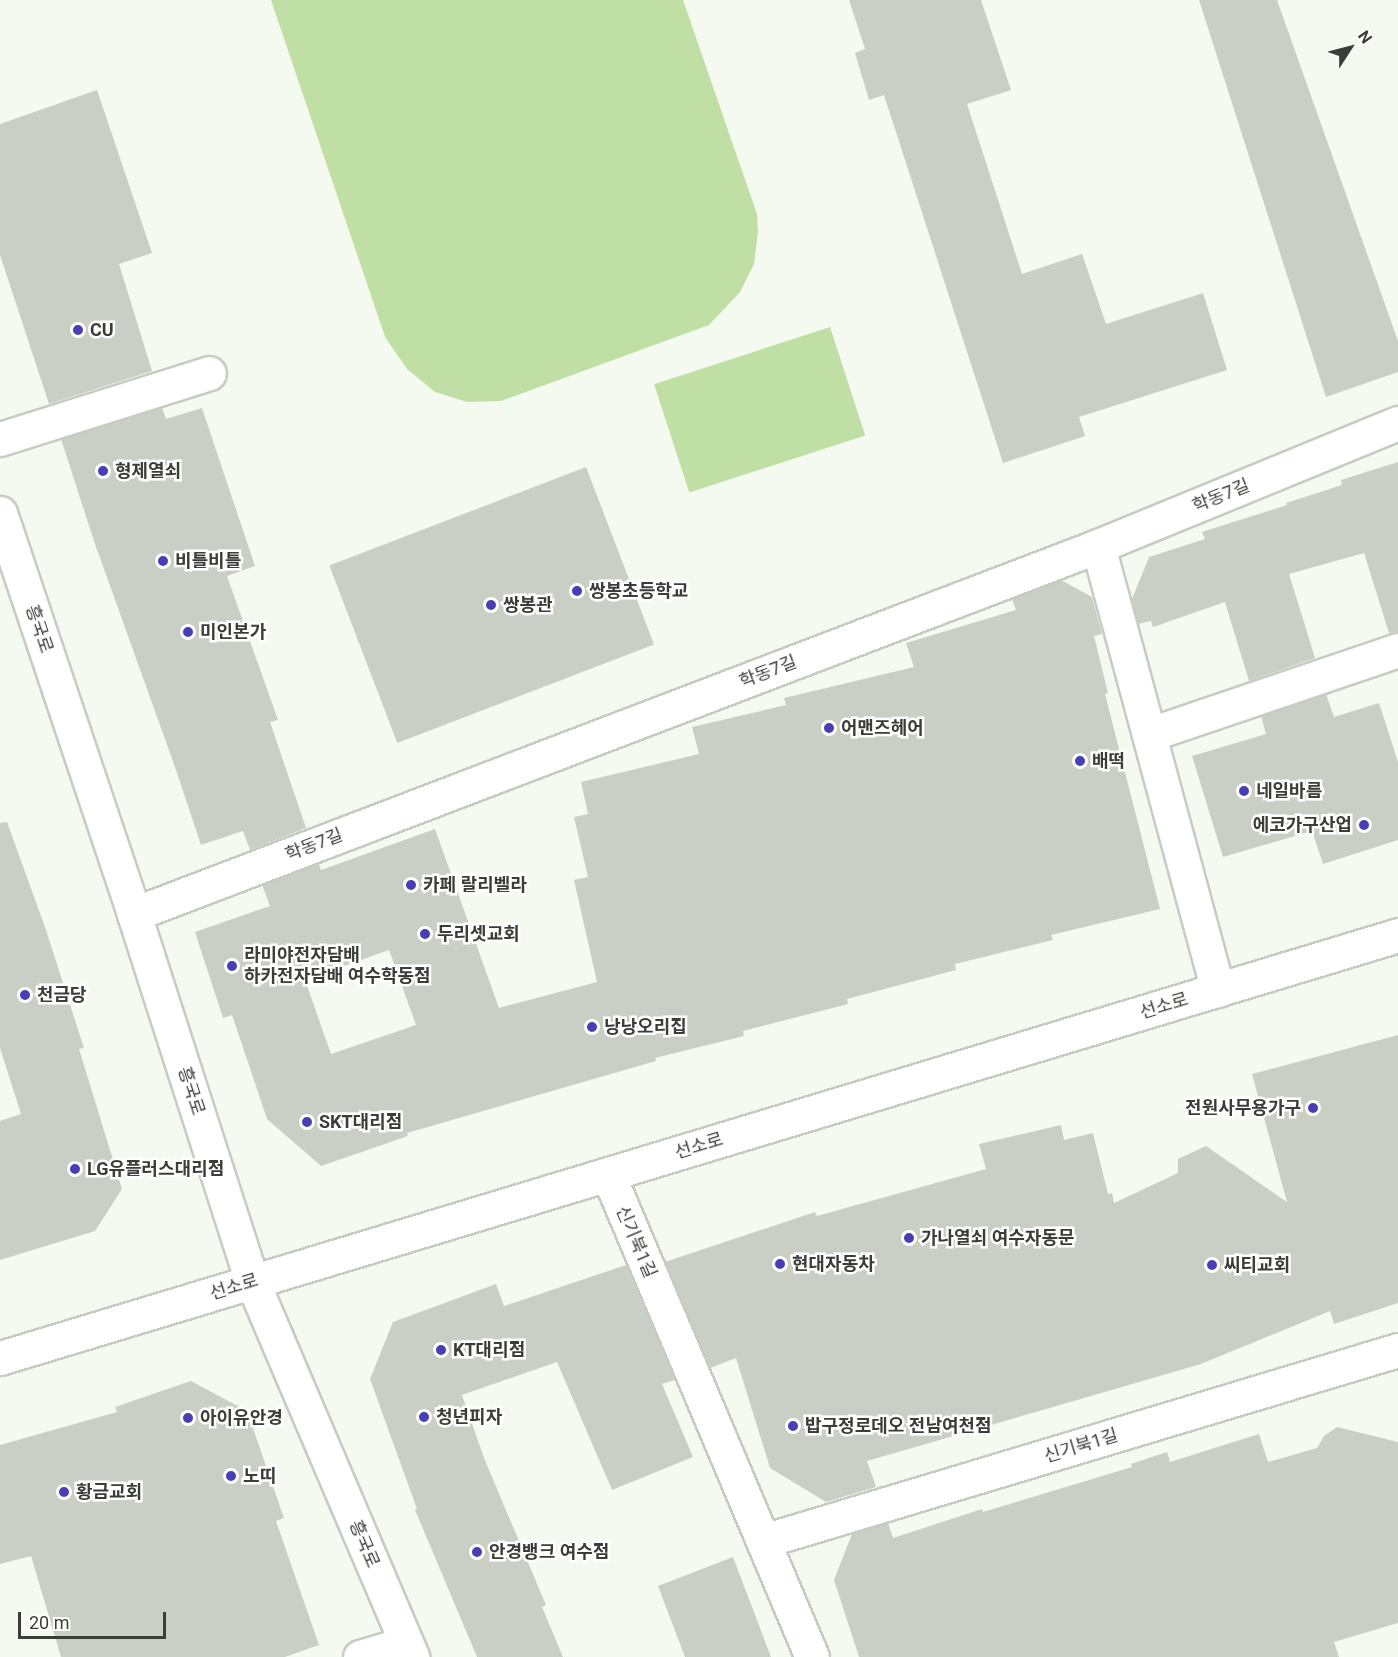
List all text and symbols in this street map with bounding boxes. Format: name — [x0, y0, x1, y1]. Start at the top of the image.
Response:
north arrow — [1320, 18, 1380, 78]
text: N — [1354, 27, 1376, 47]
place label: CU — [90, 319, 114, 341]
marker: CU — [71, 323, 85, 337]
place label: 형제열쇠 — [115, 460, 181, 482]
marker: 형제열쇠 — [96, 464, 110, 478]
street label: 학동7길 — [1189, 475, 1253, 517]
place label: 비틀비틀 — [175, 550, 241, 572]
marker: 비틀비틀 — [156, 554, 170, 568]
place label: 쌍봉초등학교 — [589, 580, 688, 602]
marker: 쌍봉초등학교 — [570, 584, 584, 598]
place label: 쌍봉관 — [503, 594, 553, 616]
marker: 쌍봉관 — [484, 598, 498, 612]
street label: 흥국로 — [21, 602, 57, 656]
place label: 미인본가 — [200, 621, 266, 643]
marker: 미인본가 — [181, 625, 195, 639]
street label: 학동7길 — [736, 651, 800, 693]
place label: 어맨즈헤어 — [841, 717, 924, 739]
marker: 어맨즈헤어 — [822, 721, 836, 735]
place label: 배떡 — [1092, 750, 1125, 772]
marker: 배떡 — [1073, 754, 1087, 768]
place label: 네일바름 — [1256, 780, 1322, 802]
marker: 네일바름 — [1237, 784, 1251, 798]
place label: 에코가구산업 — [1253, 814, 1352, 836]
marker: 에코가구산업 — [1357, 818, 1371, 832]
street label: 학동7길 — [282, 824, 346, 866]
place label: 카페 랄리벨라 — [423, 874, 527, 896]
marker: 카페 랄리벨라 — [404, 878, 418, 892]
place label: 두리셋교회 — [437, 923, 520, 945]
marker: 두리셋교회 — [418, 927, 432, 941]
place label: 라미야전자담배 하카전자담배 여수학동점 — [244, 945, 431, 988]
marker: 라미야전자담배 하카전자담배 여수학동점 — [225, 959, 239, 973]
place label: 천금당 — [37, 984, 87, 1006]
marker: 천금당 — [18, 988, 32, 1002]
street label: 선소로 — [1137, 988, 1191, 1024]
place label: 낭낭오리집 — [604, 1016, 687, 1038]
marker: 낭낭오리집 — [585, 1020, 599, 1034]
street label: 흥국로 — [173, 1064, 209, 1118]
place label: 전원사무용가구 — [1185, 1097, 1301, 1119]
marker: 전원사무용가구 — [1306, 1101, 1320, 1115]
place label: SKT대리점 — [319, 1111, 402, 1133]
marker: SKT대리점 — [300, 1115, 314, 1129]
street label: 선소로 — [672, 1128, 726, 1164]
place label: LG유플러스대리점 — [87, 1158, 224, 1180]
marker: LG유플러스대리점 — [68, 1162, 82, 1176]
street label: 신기북1길 — [611, 1203, 661, 1281]
place label: 가나열쇠 여수자동문 — [921, 1227, 1075, 1249]
marker: 가나열쇠 여수자동문 — [902, 1231, 916, 1245]
place label: 현대자동차 — [792, 1253, 875, 1275]
place label: 씨티교회 — [1224, 1254, 1290, 1276]
marker: 현대자동차 — [773, 1257, 787, 1271]
marker: 씨티교회 — [1205, 1258, 1219, 1272]
street label: 선소로 — [207, 1269, 261, 1305]
place label: KT대리점 — [453, 1339, 525, 1361]
marker: KT대리점 — [434, 1343, 448, 1357]
place label: 청년피자 — [436, 1406, 502, 1428]
place label: 아이유안경 — [200, 1407, 283, 1429]
marker: 청년피자 — [417, 1410, 431, 1424]
marker: 아이유안경 — [181, 1411, 195, 1425]
place label: 밥구정로데오 전남여천점 — [805, 1415, 992, 1437]
marker: 밥구정로데오 전남여천점 — [786, 1419, 800, 1433]
street label: 신기북1길 — [1041, 1425, 1121, 1467]
place label: 노띠 — [243, 1465, 276, 1487]
marker: 노띠 — [224, 1469, 238, 1483]
place label: 황금교회 — [76, 1481, 142, 1503]
marker: 황금교회 — [57, 1485, 71, 1499]
street label: 흥국로 — [344, 1517, 384, 1571]
place label: 안경뱅크 여수점 — [489, 1541, 609, 1563]
marker: 안경뱅크 여수점 — [470, 1545, 484, 1559]
scale bar — [21, 1600, 170, 1638]
text: 20 m — [29, 1612, 69, 1633]

